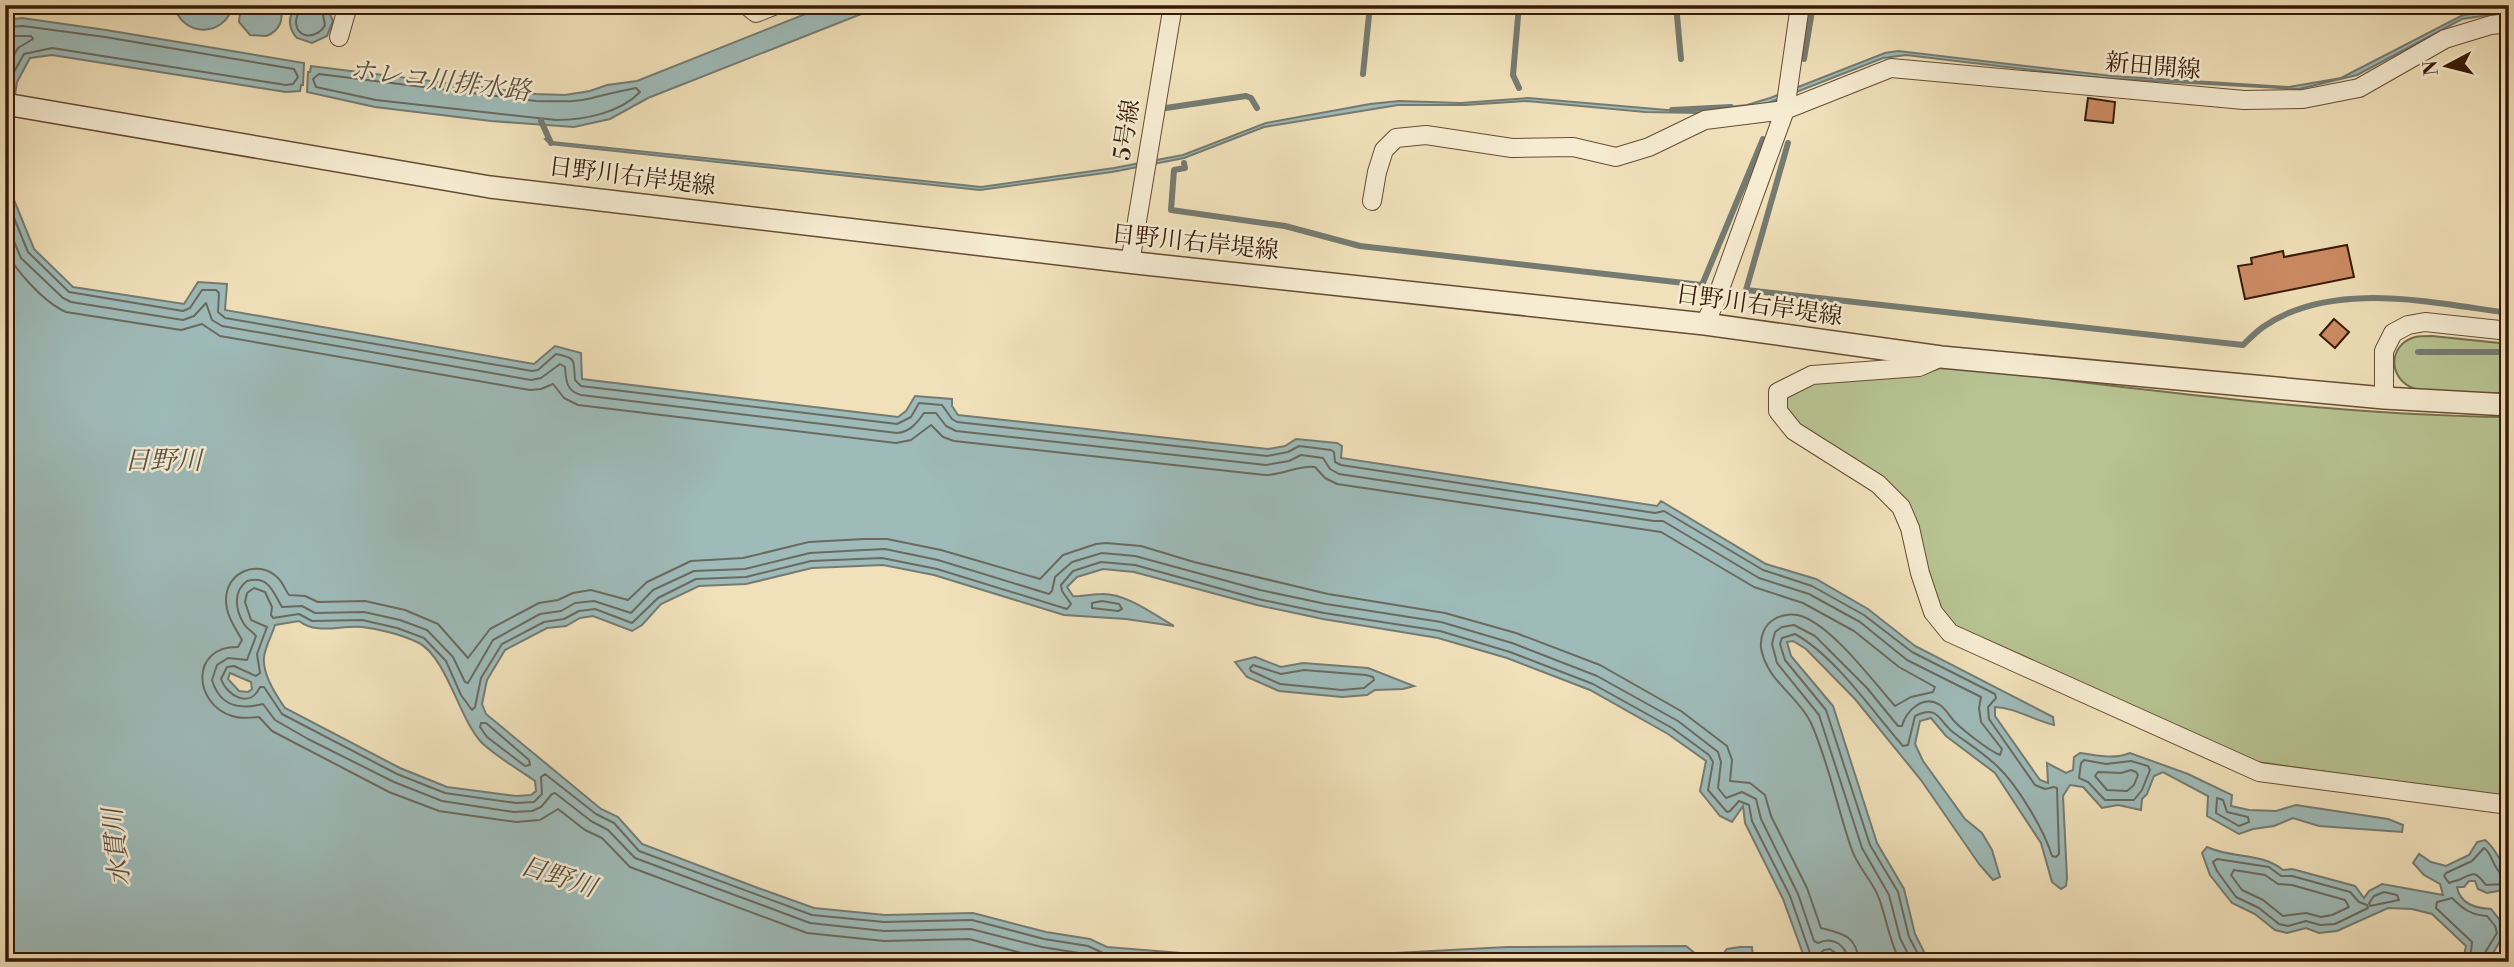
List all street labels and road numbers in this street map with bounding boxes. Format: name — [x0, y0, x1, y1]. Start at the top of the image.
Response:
street label: 新田開線 — [2104, 48, 2202, 86]
street label: 5号線 — [1107, 97, 1147, 163]
street label: 日野川右岸堤線 — [547, 152, 717, 202]
street label: 日野川右岸堤線 — [1110, 219, 1280, 267]
street label: 日野川右岸堤線 — [1674, 279, 1844, 333]

